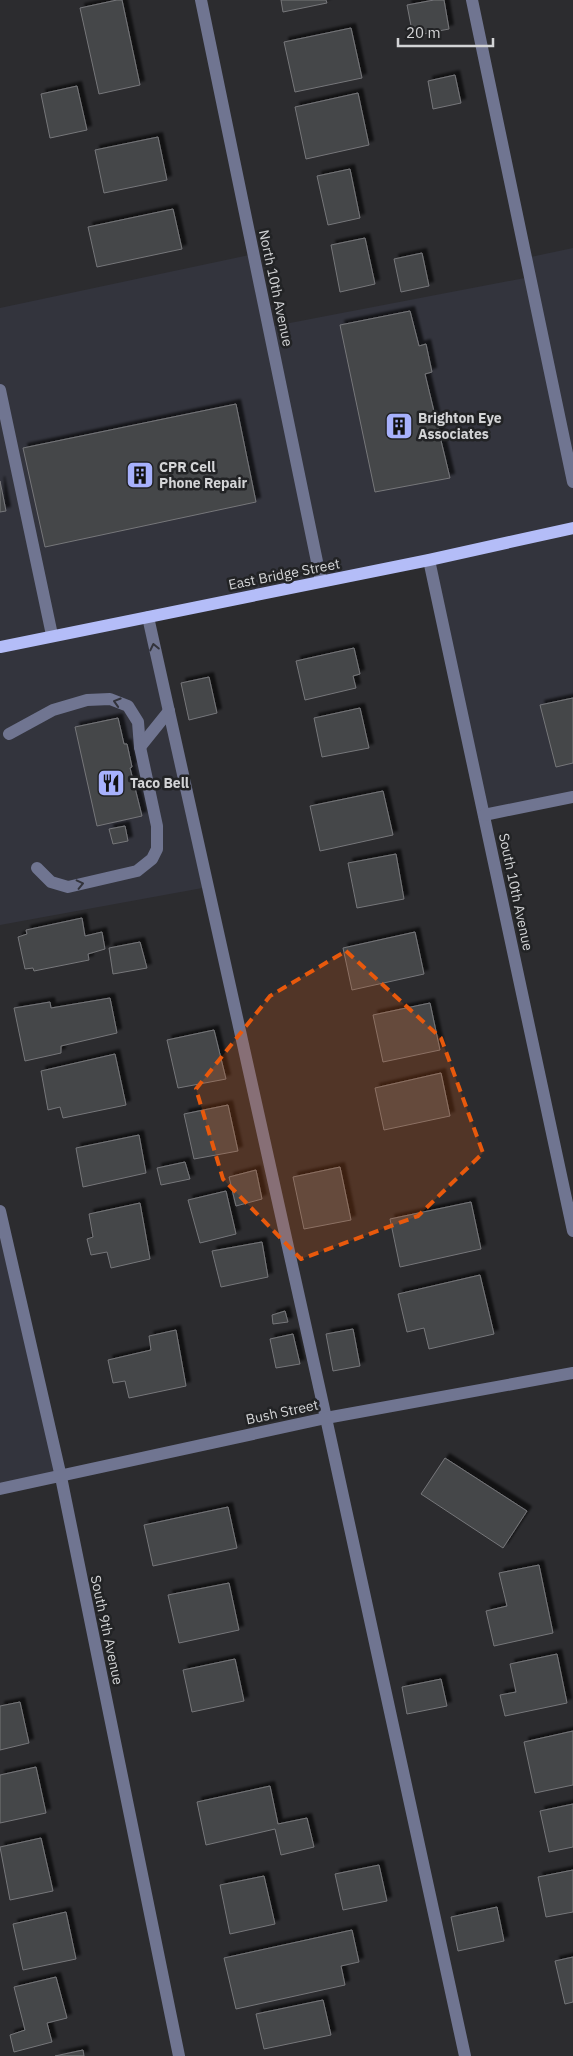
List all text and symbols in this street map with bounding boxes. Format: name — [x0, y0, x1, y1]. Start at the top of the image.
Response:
scale bar — [398, 15, 493, 47]
text: 20 m — [406, 23, 441, 42]
street label: North 10th Avenue — [255, 228, 297, 348]
place label: Brighton Eye Associates — [418, 409, 502, 443]
building icon: Brighton Eye Associates — [384, 411, 414, 441]
place label: CPR Cell Phone Repair — [159, 458, 248, 492]
building icon: CPR Cell Phone Repair — [125, 460, 155, 490]
street label: East Bridge Street — [227, 554, 341, 594]
one-way arrow — [149, 642, 160, 651]
one-way arrow — [113, 697, 121, 707]
restaurant icon: Taco Bell — [96, 768, 126, 798]
place label: Taco Bell — [130, 774, 189, 792]
street label: South 10th Avenue — [495, 832, 537, 953]
one-way arrow — [75, 879, 84, 890]
street label: Bush Street — [244, 1396, 320, 1428]
street label: South 9th Avenue — [87, 1574, 127, 1687]

